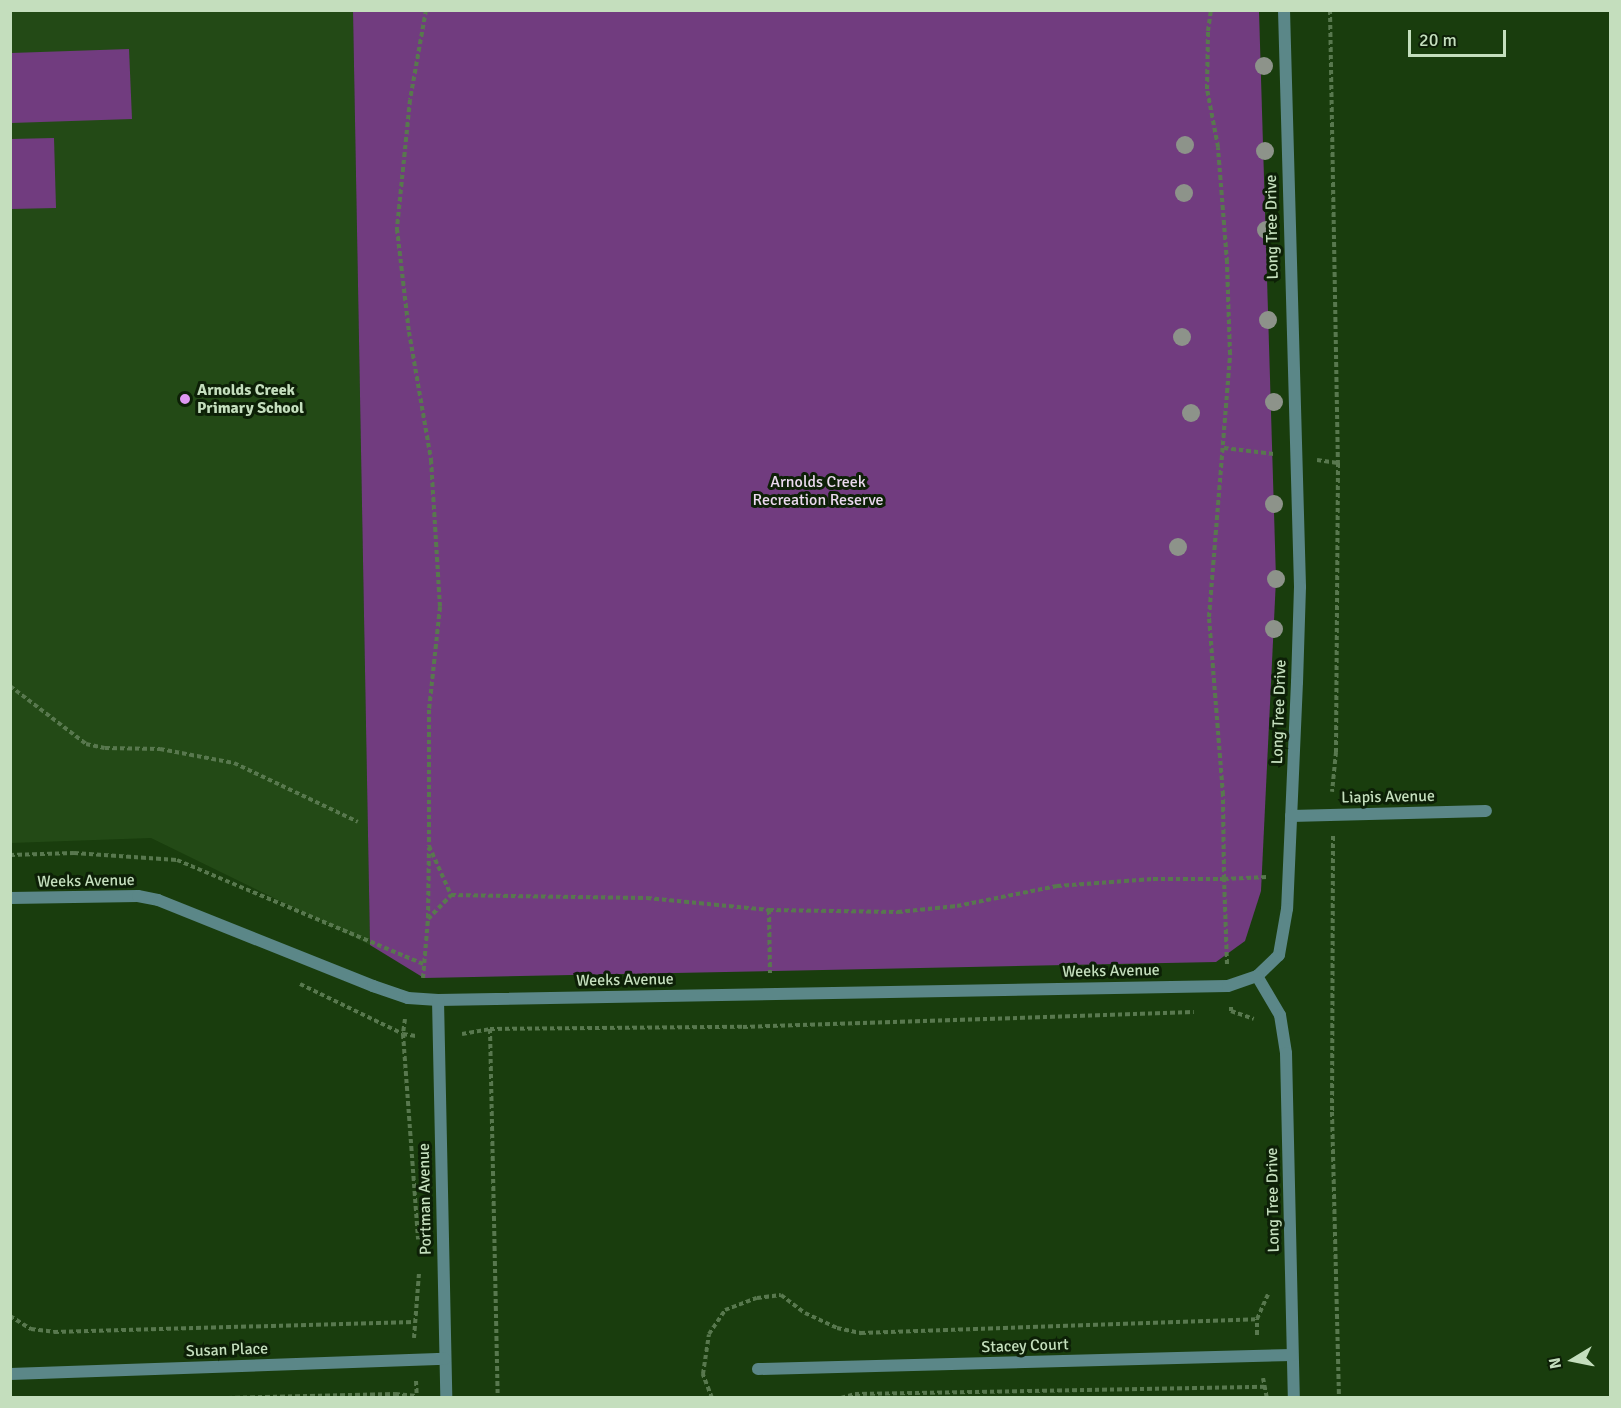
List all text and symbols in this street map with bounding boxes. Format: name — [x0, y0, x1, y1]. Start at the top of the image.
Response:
scale bar — [1411, 18, 1508, 56]
text: 20 m — [1419, 29, 1457, 51]
street label: Long Tree Drive — [1261, 174, 1283, 280]
place label: Arnolds Creek Primary School — [197, 380, 304, 418]
marker: Arnolds Creek Primary School — [178, 392, 192, 406]
park label: Arnolds Creek Recreation Reserve — [753, 472, 883, 510]
street label: Long Tree Drive — [1268, 659, 1290, 765]
street label: Liapis Avenue — [1341, 787, 1435, 807]
street label: Weeks Avenue — [37, 871, 135, 891]
street label: Weeks Avenue — [1062, 961, 1160, 981]
street label: Weeks Avenue — [576, 970, 674, 990]
street label: Portman Avenue — [414, 1143, 436, 1255]
street label: Long Tree Drive — [1262, 1147, 1284, 1253]
north arrow — [1543, 1330, 1603, 1390]
street label: Stacey Court — [981, 1335, 1069, 1357]
street label: Susan Place — [186, 1339, 268, 1361]
text: N — [1544, 1356, 1566, 1370]

